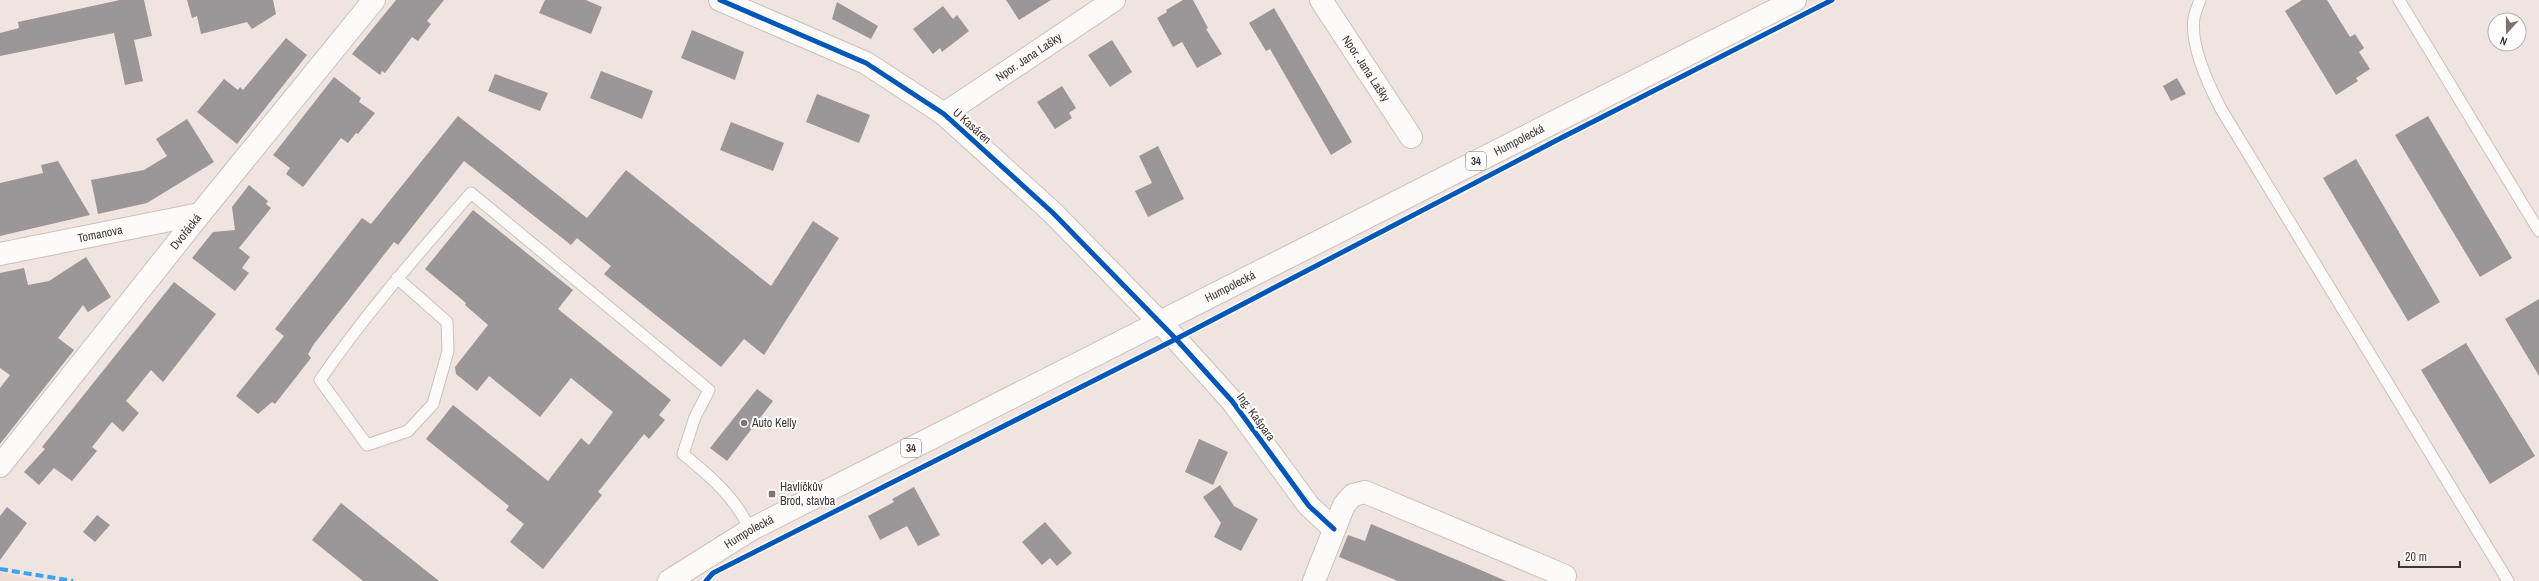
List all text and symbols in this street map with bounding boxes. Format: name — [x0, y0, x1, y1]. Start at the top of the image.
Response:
north arrow — [2487, 12, 2527, 52]
street label: Npor. Jana Lašky — [993, 29, 1065, 85]
street label: Npor. Jana Lašky — [1338, 32, 1394, 105]
text: N — [2498, 34, 2509, 49]
street label: U Kasáren — [949, 104, 995, 148]
street label: Humpolecká — [1491, 120, 1548, 159]
road number: 34 — [1466, 152, 1486, 170]
street label: Dvořácká — [167, 210, 205, 253]
street label: Tomanova — [76, 222, 124, 246]
street label: Humpolecká — [1202, 267, 1259, 306]
street label: Ing. Kašpara — [1233, 390, 1279, 445]
place label: Auto Kelly — [751, 415, 796, 431]
marker: Auto Kelly — [739, 418, 749, 428]
road number: 34 — [901, 439, 921, 457]
place label: Havlíčkův Brod, stavba — [780, 479, 836, 509]
marker: Havlíčkův Brod, stavba — [767, 489, 777, 499]
street label: Humpolecká — [721, 511, 777, 552]
scale bar — [2399, 543, 2460, 569]
text: 20 m — [2405, 549, 2427, 565]

